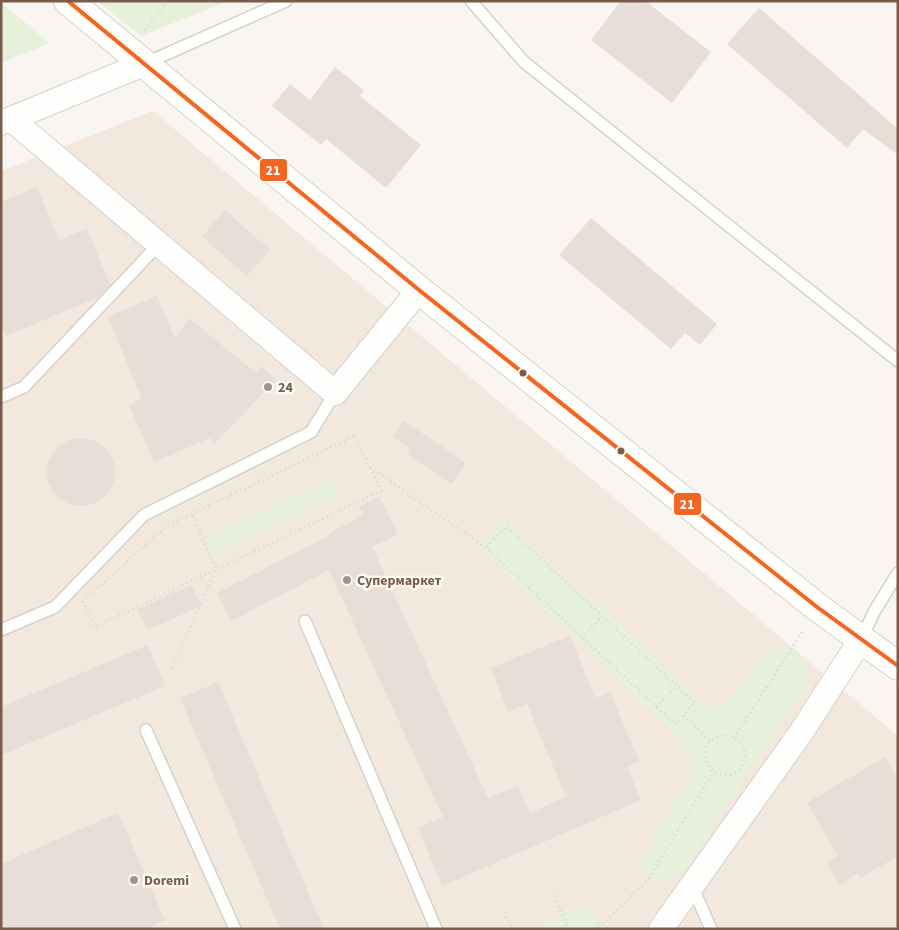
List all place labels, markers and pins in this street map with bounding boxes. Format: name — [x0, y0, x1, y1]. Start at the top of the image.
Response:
unlabelled marker — [518, 368, 528, 378]
place label: 24 — [278, 378, 293, 398]
marker: 24 — [262, 381, 274, 393]
unlabelled marker — [616, 446, 626, 456]
place label: Супермаркет — [357, 571, 442, 591]
marker: Супермаркет — [341, 574, 353, 586]
place label: Doremi — [144, 871, 189, 891]
marker: Doremi — [128, 874, 140, 886]

